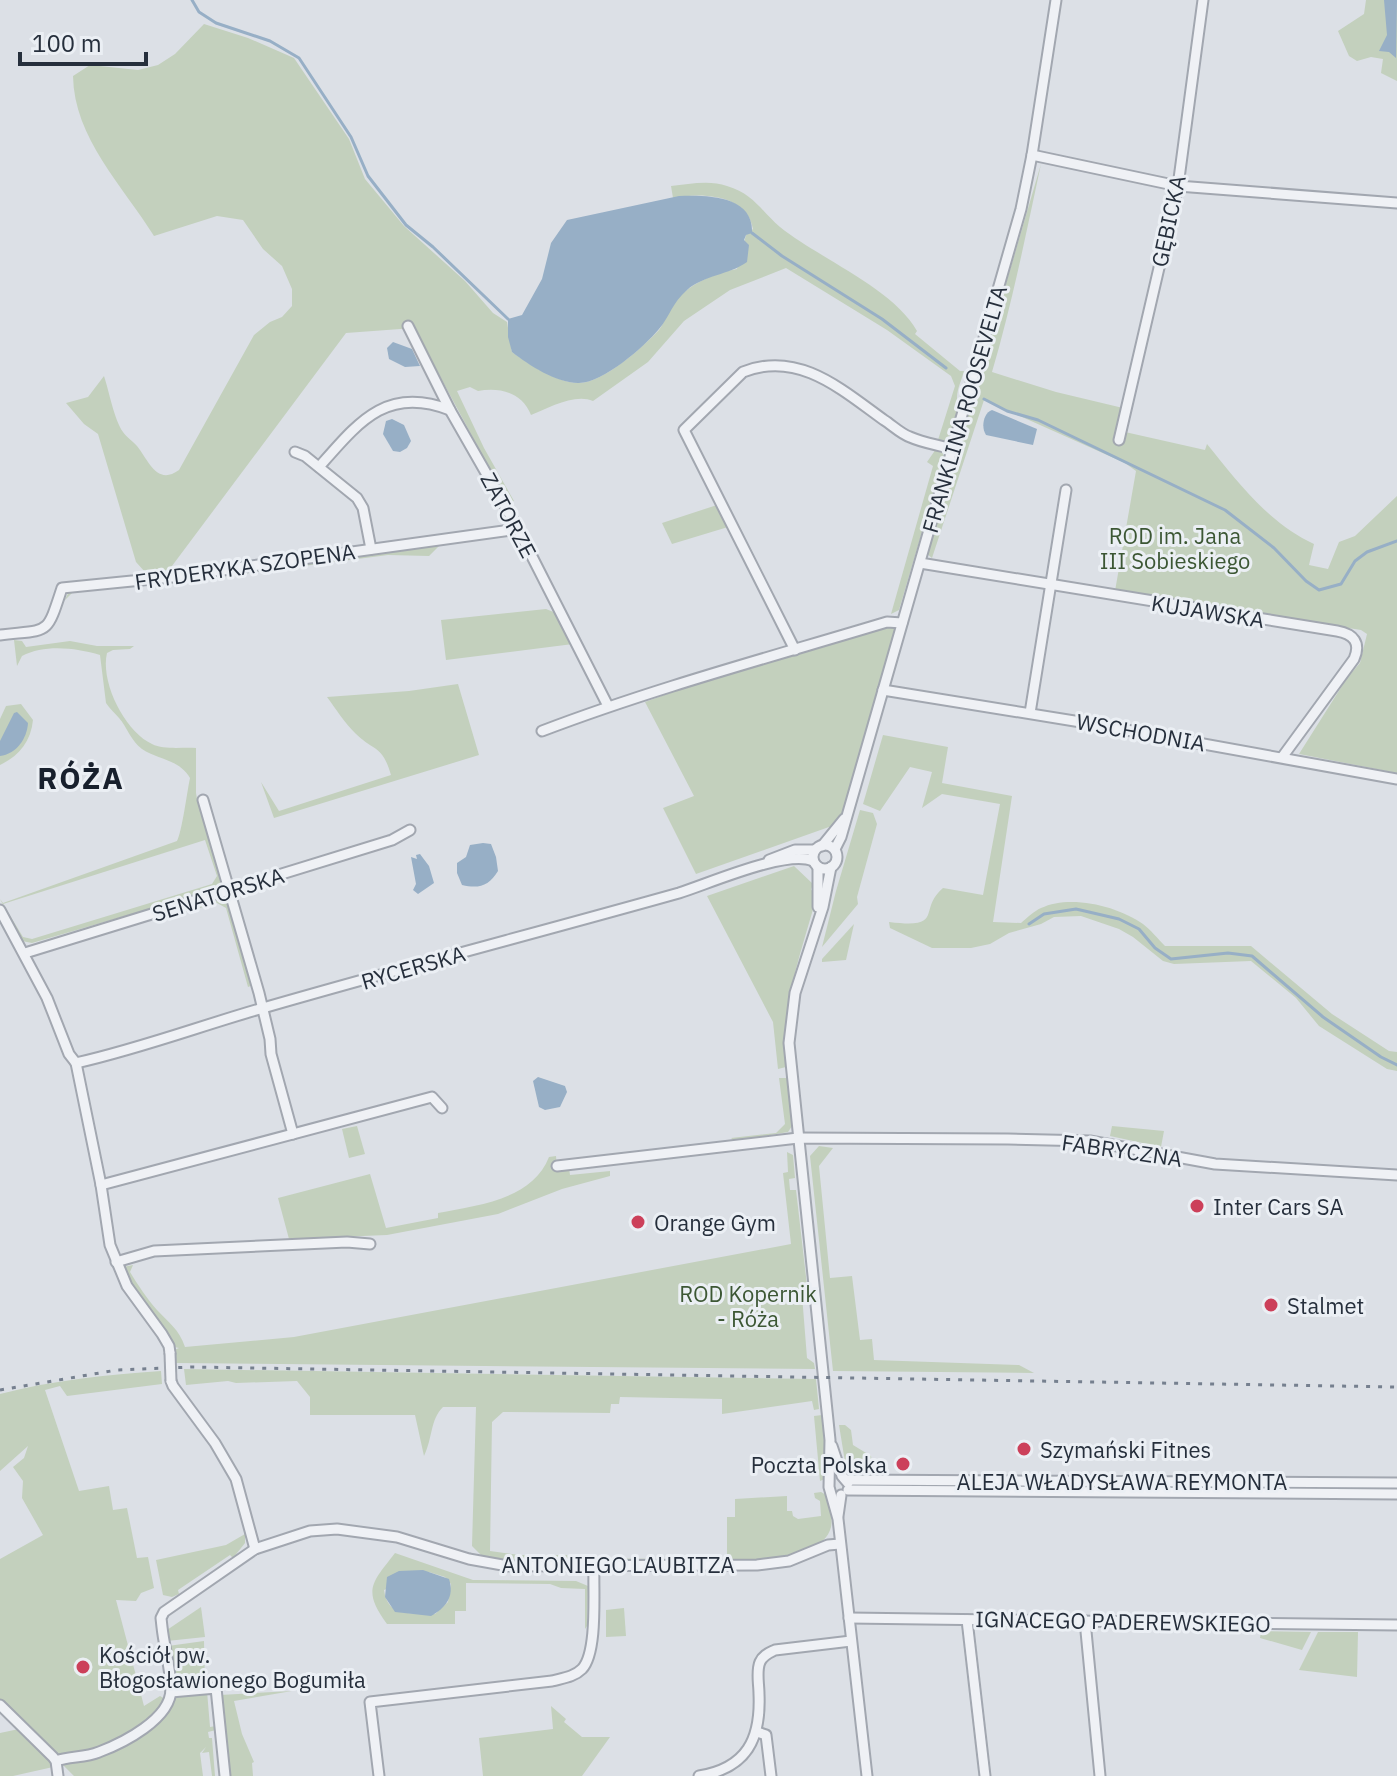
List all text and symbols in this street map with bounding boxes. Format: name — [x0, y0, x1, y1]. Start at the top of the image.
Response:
scale bar — [20, 16, 146, 66]
text: 100 m — [32, 27, 102, 59]
street label: GĘBICKA — [1144, 173, 1192, 269]
street label: FRANKLINA ROOSEVELTA — [915, 282, 1013, 536]
street label: ZATORZE — [474, 467, 544, 563]
park label: ROD im. Jana III Sobieskiego — [1100, 521, 1250, 575]
street label: FRYDERYKA SZOPENA — [133, 536, 357, 596]
street label: KUJAWSKA — [1149, 588, 1267, 634]
street label: WSCHODNIA — [1074, 706, 1208, 758]
district label: RÓŻA — [37, 758, 125, 797]
street label: SENATORSKA — [149, 860, 287, 928]
street label: RYCERSKA — [358, 938, 468, 996]
street label: FABRYCZNA — [1060, 1127, 1184, 1173]
place label: Inter Cars SA — [1213, 1192, 1344, 1221]
marker: Inter Cars SA — [1188, 1197, 1206, 1215]
place label: Orange Gym — [654, 1208, 776, 1237]
marker: Orange Gym — [629, 1213, 647, 1231]
park label: ROD Kopernik - Róża — [679, 1279, 817, 1333]
place label: Stalmet — [1287, 1291, 1364, 1320]
marker: Stalmet — [1262, 1296, 1280, 1314]
place label: Szymański Fitnes — [1040, 1435, 1211, 1464]
marker: Szymański Fitnes — [1015, 1440, 1033, 1458]
place label: Poczta Polska — [751, 1450, 887, 1479]
marker: Poczta Polska — [894, 1455, 912, 1473]
street label: ALEJA WŁADYSŁAWA REYMONTA — [957, 1467, 1287, 1496]
street label: ANTONIEGO LAUBITZA — [501, 1550, 735, 1579]
street label: IGNACEGO PADEREWSKIEGO — [975, 1604, 1271, 1638]
place label: Kościół pw. Błogosławionego Bogumiła — [99, 1640, 366, 1694]
marker: Kościół pw. Błogosławionego Bogumiła — [74, 1658, 92, 1676]

